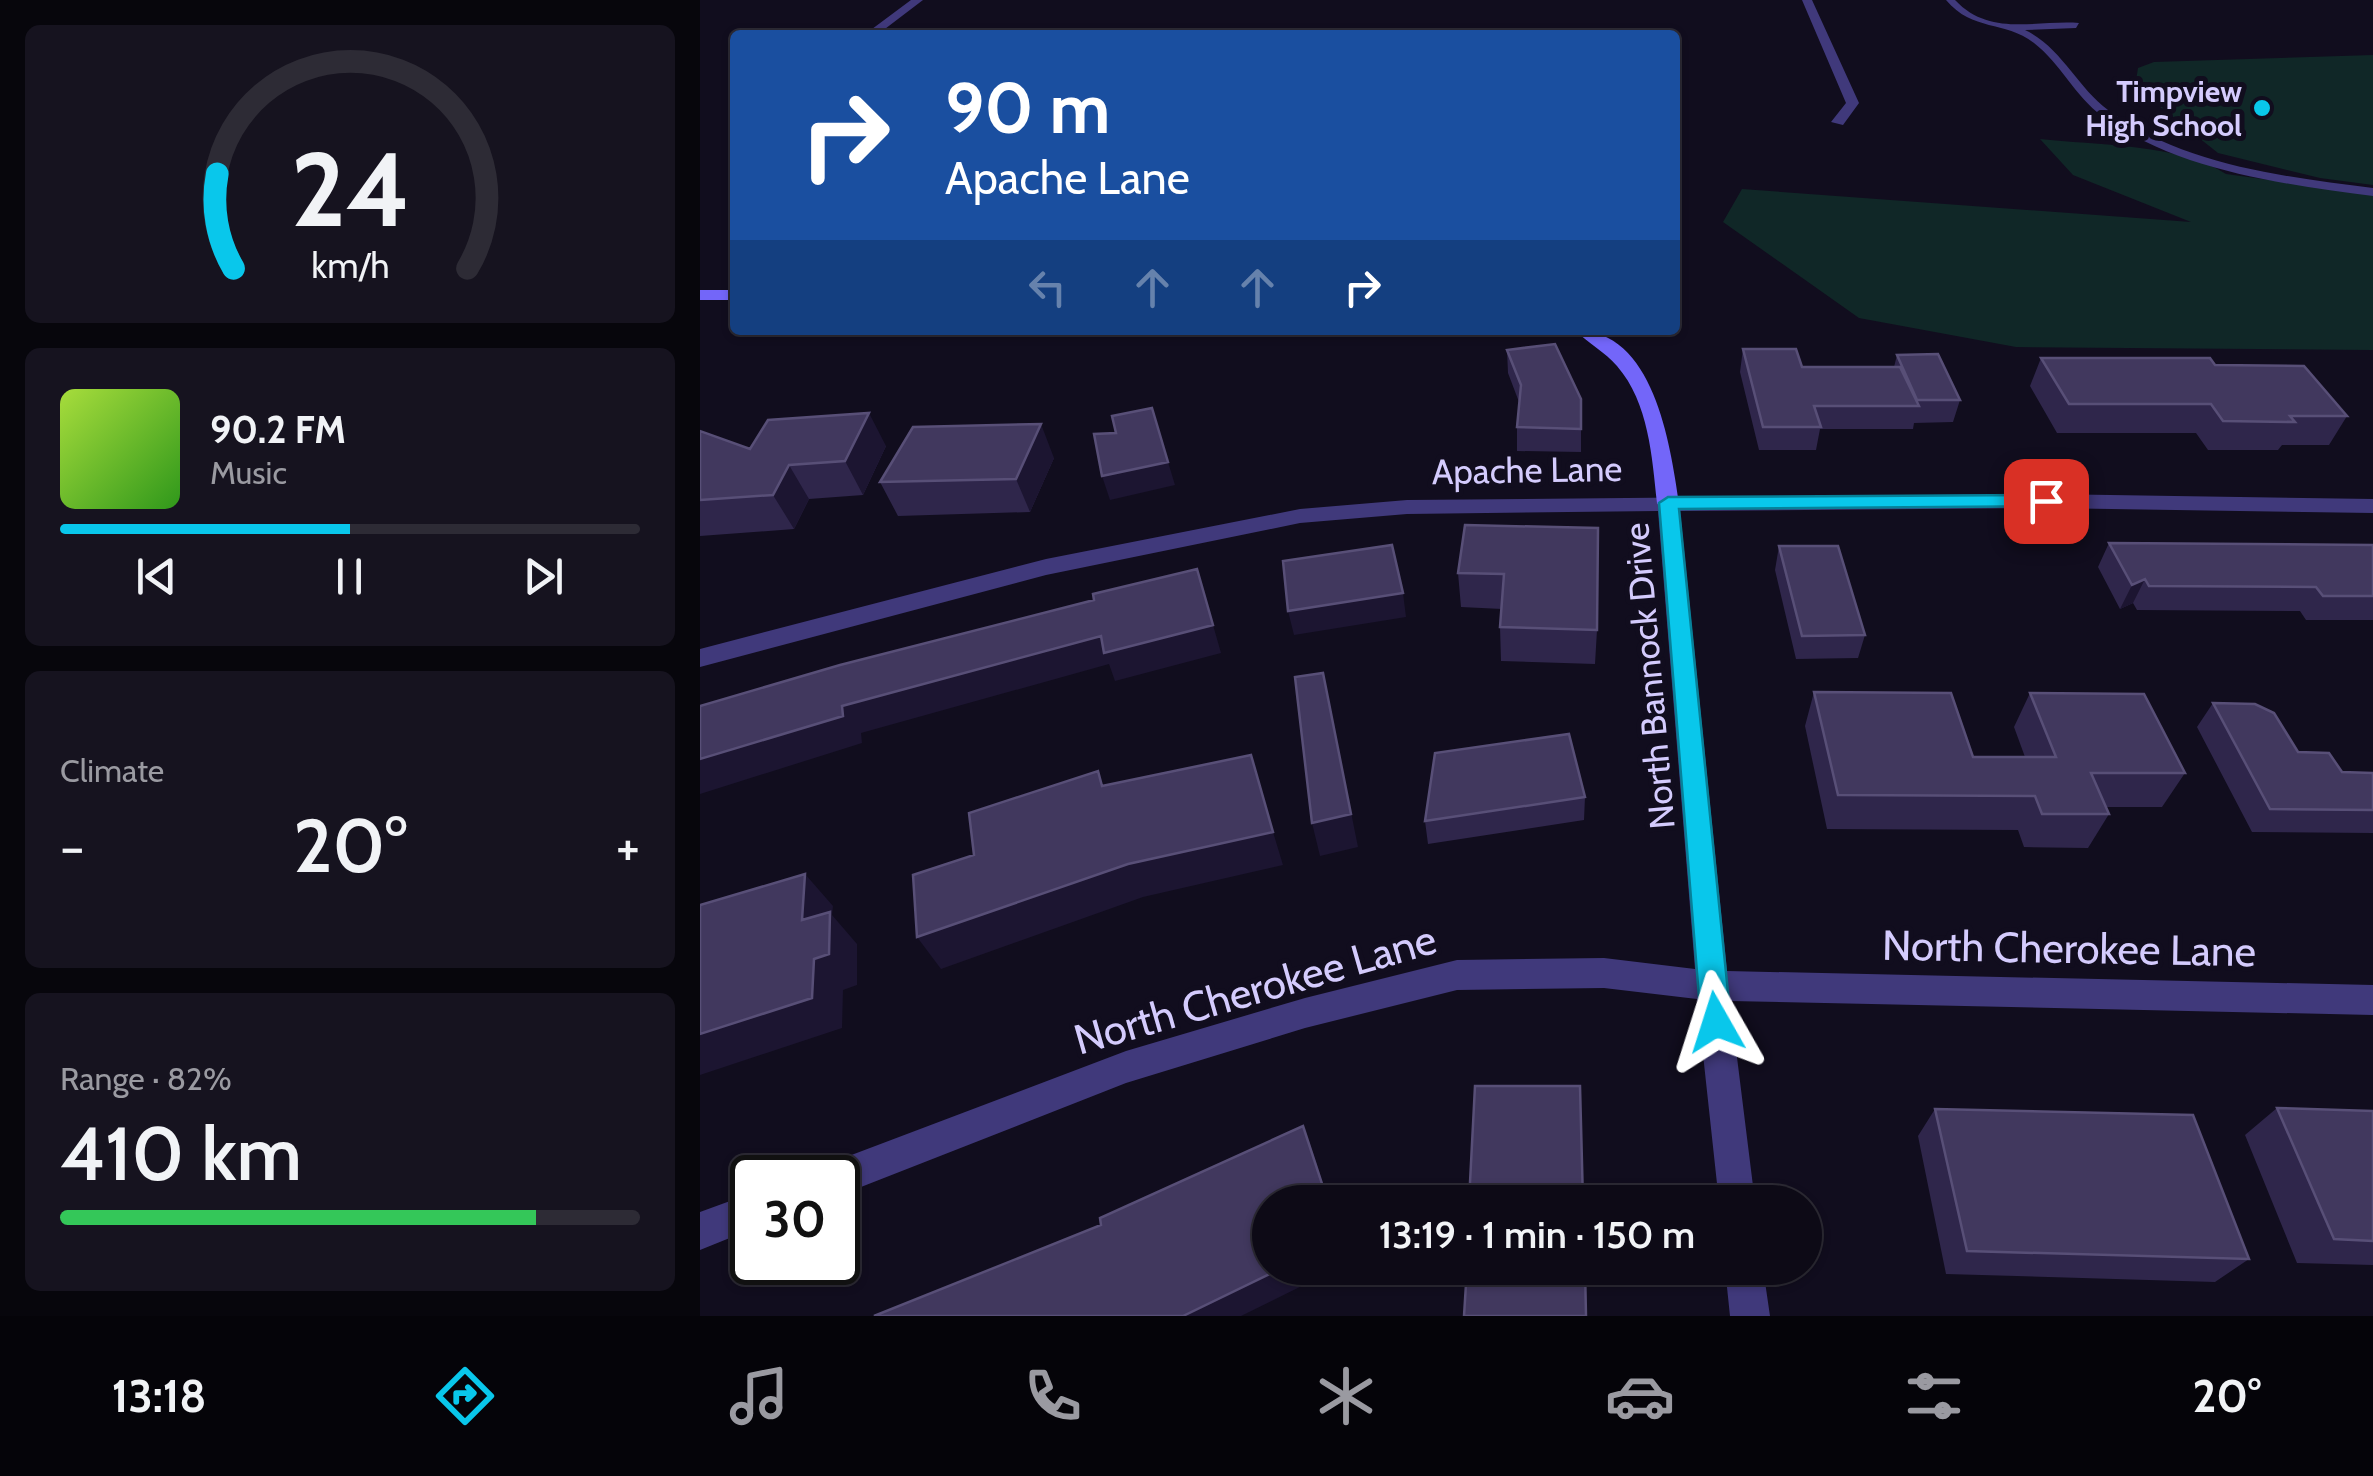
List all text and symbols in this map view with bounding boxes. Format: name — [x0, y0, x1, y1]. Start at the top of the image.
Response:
text: 90 m — [945, 65, 1110, 151]
icon: right — [780, 70, 910, 200]
place label: Timpview High School — [2085, 73, 2242, 144]
marker: Timpview High School — [2251, 97, 2273, 119]
text: 24 — [290, 126, 410, 252]
text: Apache Lane — [945, 151, 1190, 205]
text: km/h — [311, 244, 389, 287]
icon: left — [1020, 260, 1075, 315]
icon: ahead — [1125, 260, 1180, 315]
icon: ahead — [1230, 260, 1285, 315]
icon: right — [1335, 260, 1390, 315]
text: 90.2 FM — [210, 406, 346, 453]
street label: Apache Lane — [1431, 447, 1623, 493]
text: Music — [210, 453, 287, 492]
pin — [2004, 459, 2089, 544]
icon: arrive — [2019, 474, 2074, 529]
street label: North Bannock Drive — [1614, 521, 1684, 831]
icon: previous — [129, 549, 184, 604]
icon: pause — [322, 549, 377, 604]
icon: next — [516, 549, 571, 604]
text: Climate — [60, 751, 164, 790]
text: 20° — [293, 800, 407, 891]
text: − — [60, 813, 84, 880]
text: + — [616, 813, 640, 880]
street label: North Cherokee Lane — [1068, 912, 1442, 1066]
street label: North Cherokee Lane — [1881, 919, 2257, 977]
position arrow — [1664, 970, 1768, 1074]
text: Range · 82% — [60, 1059, 232, 1098]
text: 410 km — [60, 1108, 302, 1199]
speed limit sign: 30 — [730, 1155, 860, 1285]
text: 13:19 · 1 min · 150 m — [1379, 1211, 1695, 1258]
icon: directions — [430, 1361, 500, 1431]
icon: music — [724, 1361, 794, 1431]
icon: phone — [1018, 1361, 1088, 1431]
icon: climate — [1311, 1361, 1381, 1431]
icon: car — [1605, 1361, 1675, 1431]
icon: filters — [1899, 1361, 1969, 1431]
text: 13:18 — [112, 1369, 207, 1423]
text: 20° — [2193, 1369, 2261, 1423]

